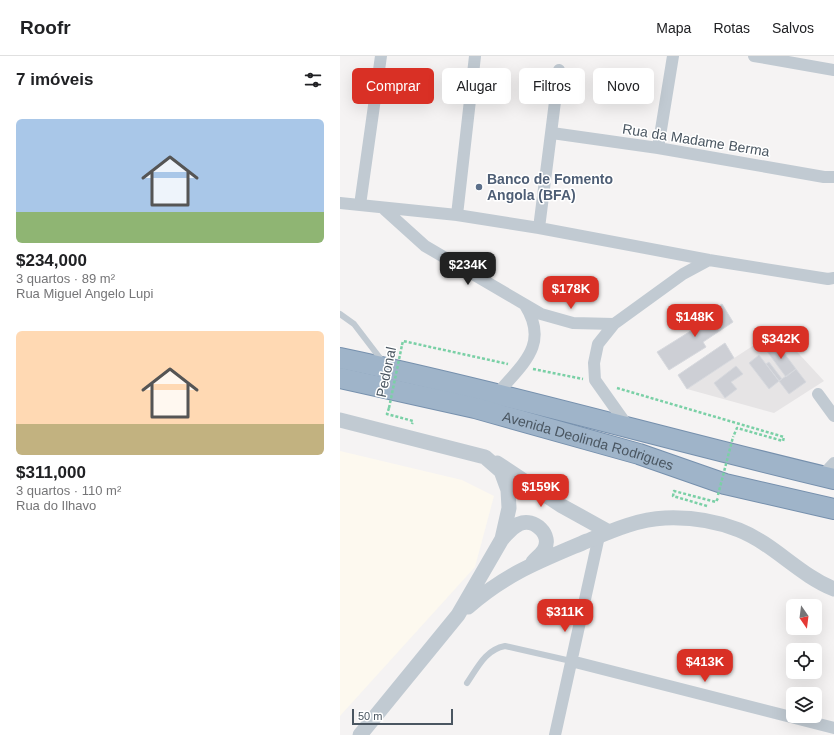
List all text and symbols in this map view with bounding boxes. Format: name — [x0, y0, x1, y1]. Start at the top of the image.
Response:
text: Roofr — [20, 17, 71, 38]
text: Mapa — [656, 20, 691, 36]
text: Rotas — [713, 20, 750, 36]
text: Salvos — [772, 20, 814, 36]
chip: Comprar — [352, 68, 434, 104]
chip: Alugar — [442, 68, 511, 104]
chip: Filtros — [519, 68, 585, 104]
chip: Novo — [593, 68, 654, 104]
icon: filters — [302, 69, 324, 91]
text: 7 imóveis — [16, 70, 94, 89]
street label: Rua da Madame Berma — [621, 120, 771, 160]
icon: home — [134, 145, 206, 217]
place label: Banco de Fomento Angola (BFA) — [487, 171, 613, 203]
marker: Banco de Fomento Angola (BFA) — [474, 182, 484, 192]
text: $234,000 — [16, 251, 87, 270]
pin: $234K — [440, 252, 496, 286]
text: $234K — [449, 257, 487, 272]
text: 3 quartos · 89 m² — [16, 271, 115, 286]
pin: $178K — [543, 276, 599, 310]
text: $178K — [552, 281, 590, 296]
text: Rua Miguel Angelo Lupi — [16, 286, 153, 301]
pin: $148K — [667, 304, 723, 338]
text: $148K — [676, 309, 714, 324]
pin: $342K — [753, 326, 809, 360]
text: $342K — [762, 331, 800, 346]
street label: Pedonal — [373, 345, 399, 399]
icon: home — [134, 357, 206, 429]
street label: Avenida Deolinda Rodrigues — [501, 408, 676, 473]
text: $311,000 — [16, 463, 86, 482]
pin: $159K — [513, 474, 569, 508]
text: $159K — [522, 479, 560, 494]
text: 3 quartos · 110 m² — [16, 483, 121, 498]
text: Rua do Ilhavo — [16, 498, 96, 513]
pin: $311K — [537, 599, 593, 633]
north arrow — [786, 599, 822, 635]
map controls — [786, 599, 822, 723]
text: $311K — [546, 604, 584, 619]
button: locate — [786, 643, 822, 679]
pin: $413K — [677, 649, 733, 683]
text: $413K — [686, 654, 724, 669]
button: layers — [786, 687, 822, 723]
scale bar — [352, 707, 453, 726]
text: 50 m — [358, 710, 382, 722]

